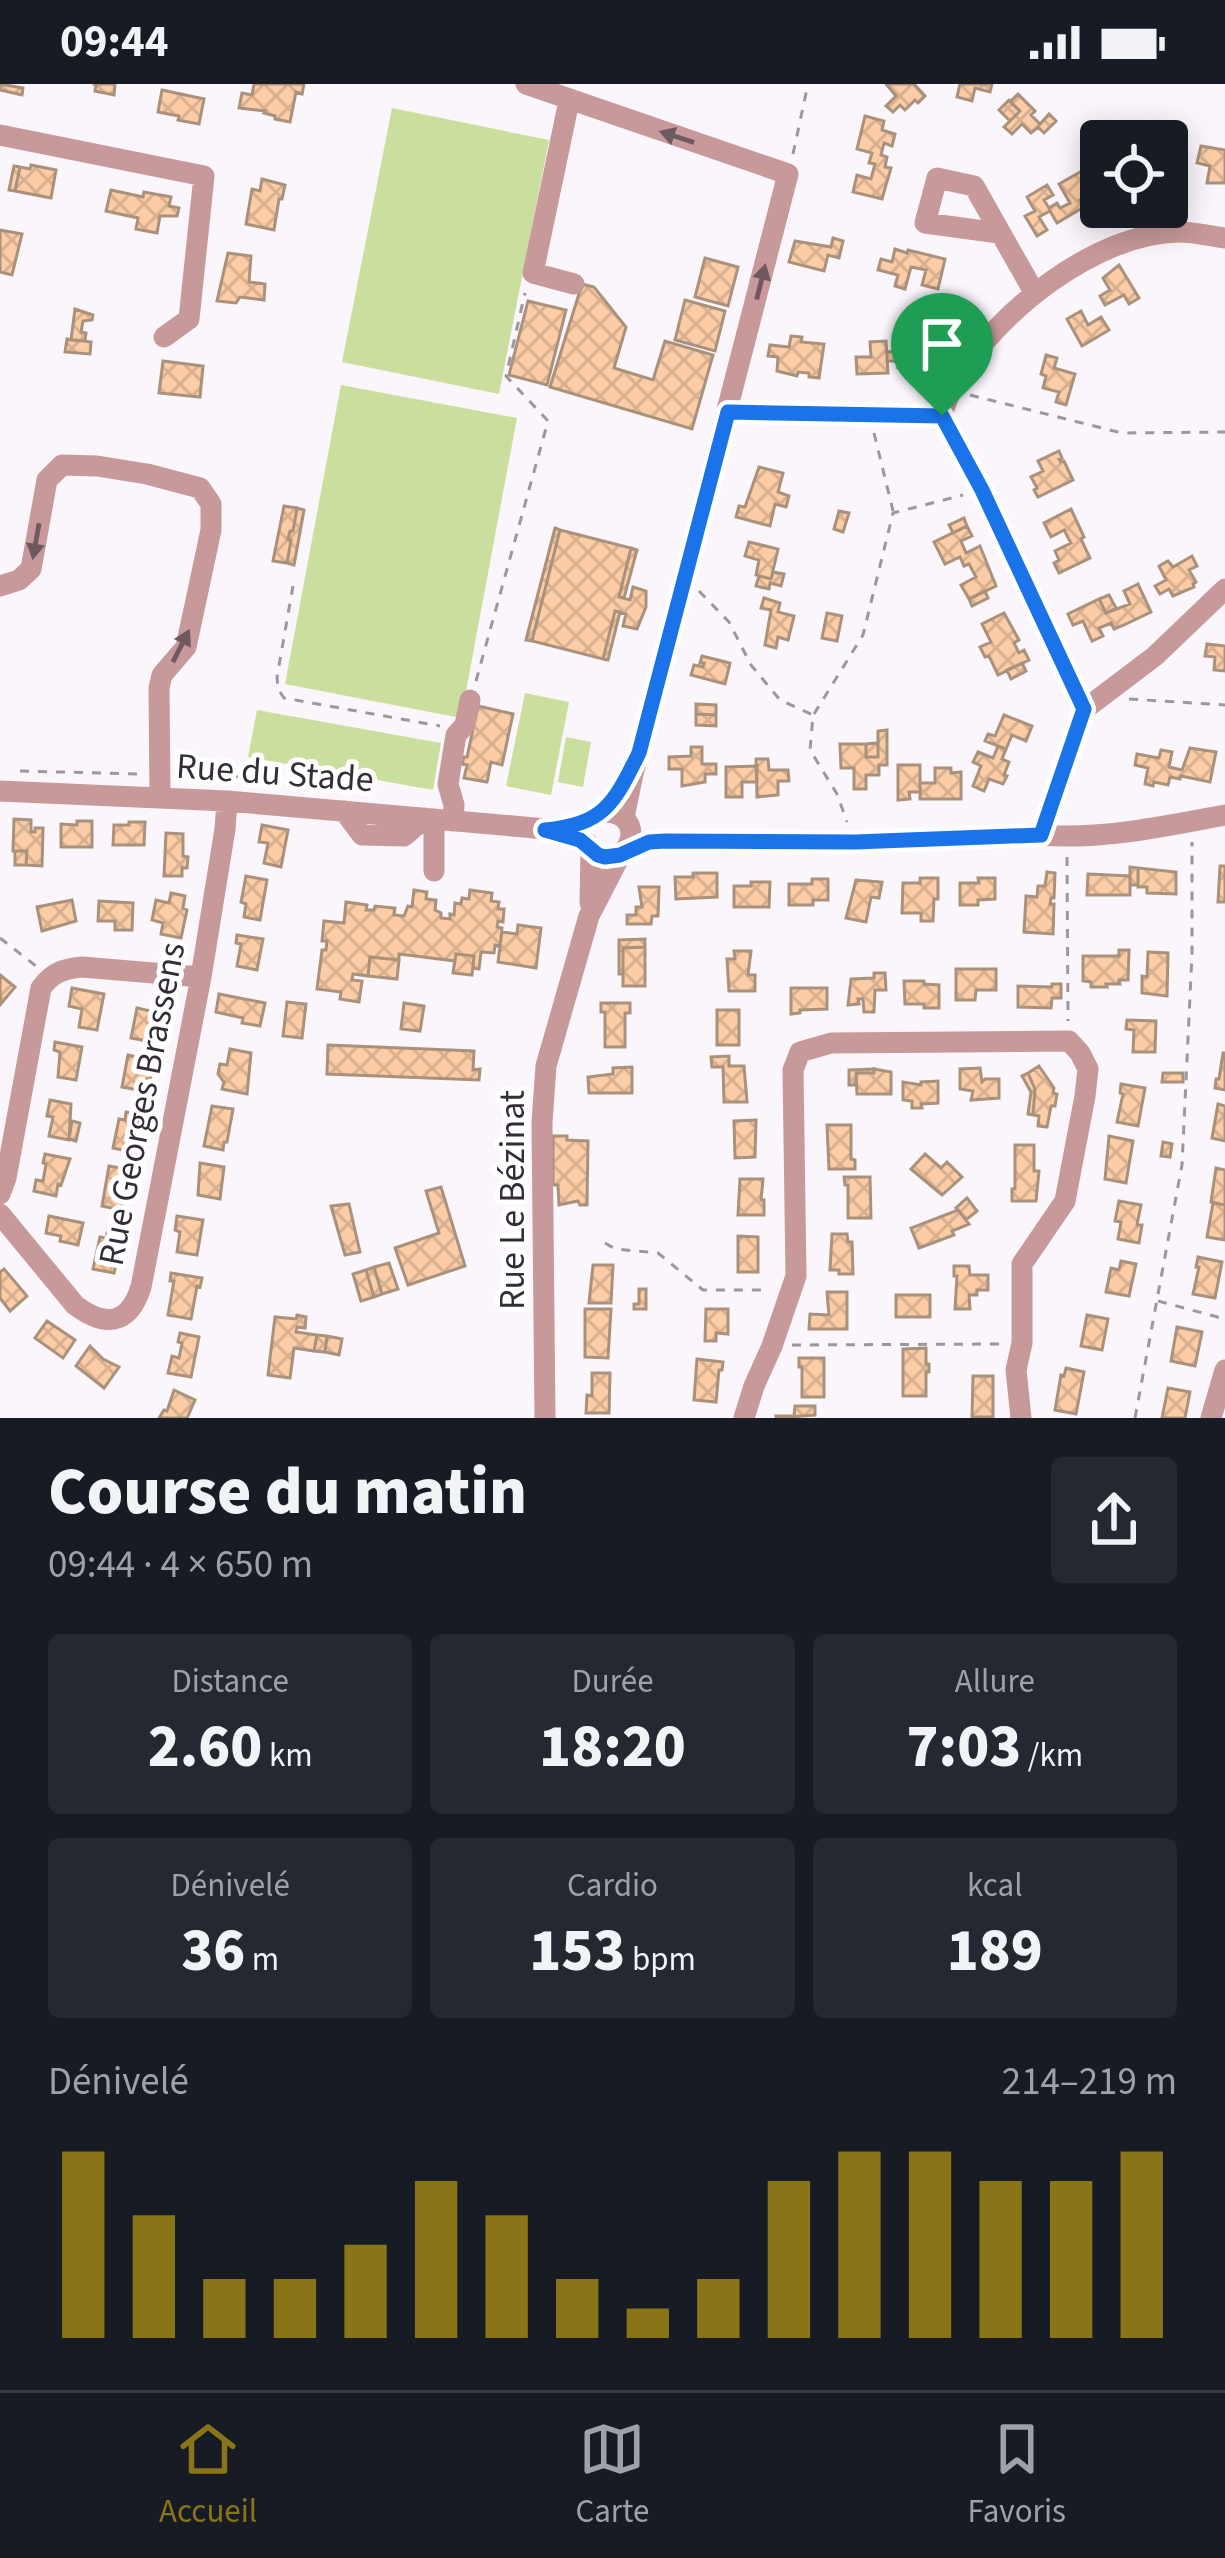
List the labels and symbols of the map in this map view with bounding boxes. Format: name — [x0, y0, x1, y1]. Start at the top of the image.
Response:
one-way arrow — [658, 126, 695, 145]
one-way arrow — [752, 263, 771, 300]
pin — [891, 293, 993, 416]
one-way arrow — [26, 523, 45, 560]
one-way arrow — [171, 629, 191, 663]
street label: Rue du Stade — [175, 741, 375, 805]
street label: Rue Georges Brassens — [86, 938, 198, 1270]
street label: Rue Le Bézinat — [487, 1090, 538, 1310]

